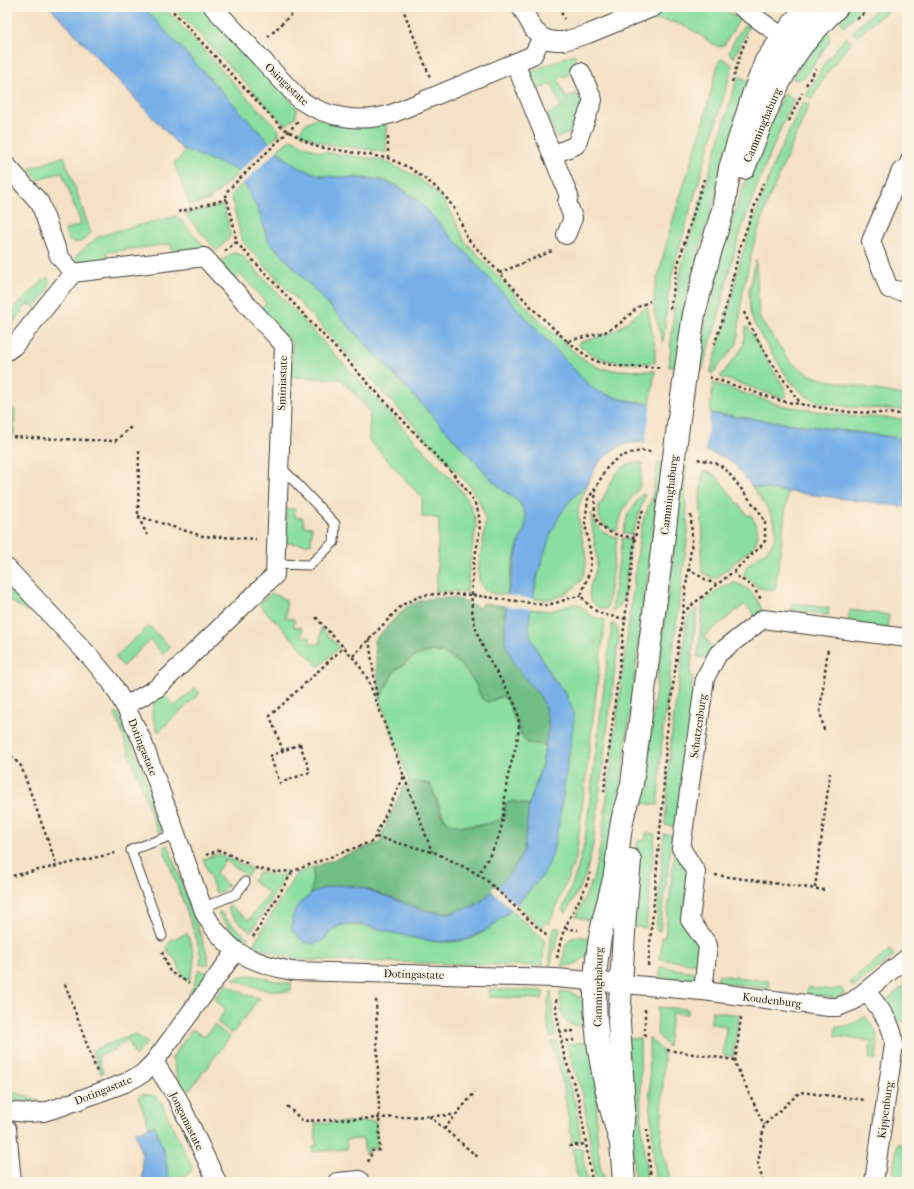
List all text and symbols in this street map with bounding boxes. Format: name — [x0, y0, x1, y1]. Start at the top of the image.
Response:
street label: Osingastate — [262, 60, 312, 109]
street label: Camminghaburg — [741, 86, 784, 165]
street label: Sminiastate — [275, 355, 290, 411]
street label: Camminghaburg — [658, 454, 681, 536]
street label: Schatzenburg — [688, 693, 709, 759]
street label: Dotingastate — [125, 717, 160, 778]
street label: Camminghaburg — [591, 947, 606, 1027]
street label: Dotingastate — [383, 967, 445, 982]
street label: Koudenburg — [742, 990, 802, 1011]
street label: Dotingastate — [73, 1073, 134, 1108]
street label: Kippenburg — [875, 1081, 896, 1139]
street label: Jongamastate — [166, 1089, 207, 1153]

